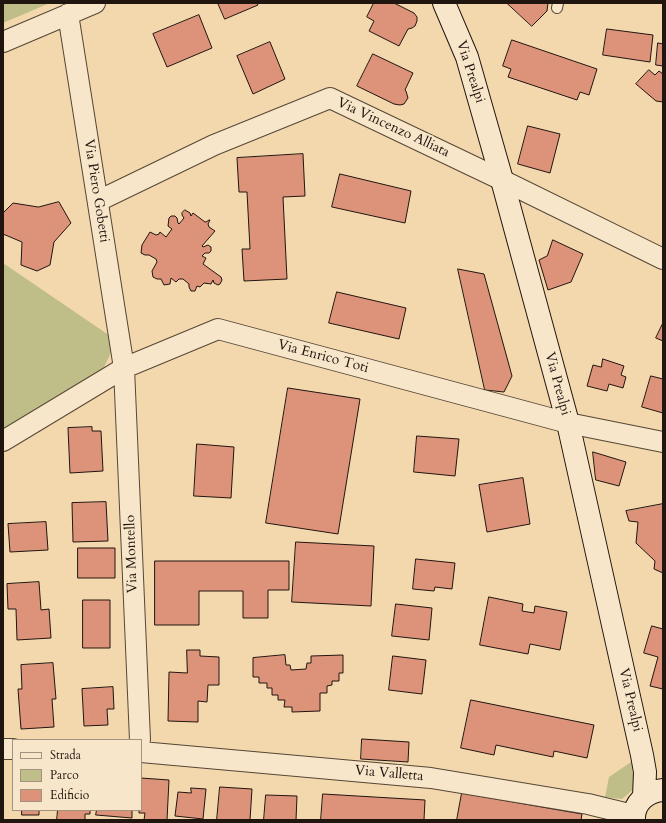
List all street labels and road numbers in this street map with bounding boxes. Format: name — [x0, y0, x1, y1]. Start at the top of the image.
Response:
street label: Via Prealpi — [452, 39, 488, 105]
street label: Via Vincenzo Alliata — [334, 95, 452, 161]
street label: Via Piero Gobetti — [80, 138, 112, 244]
street label: Via Enrico Toti — [276, 337, 370, 377]
street label: Via Prealpi — [541, 351, 573, 417]
street label: Via Montello — [122, 515, 142, 593]
street label: Via Prealpi — [615, 667, 645, 733]
street label: Via Valletta — [354, 763, 424, 785]

